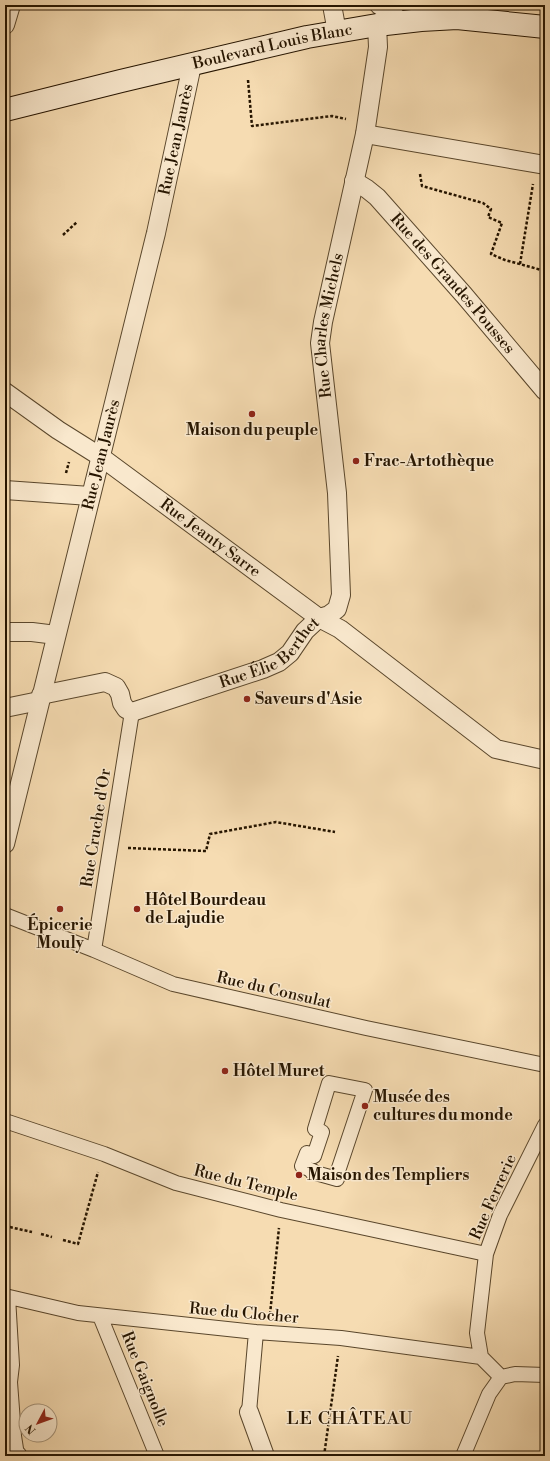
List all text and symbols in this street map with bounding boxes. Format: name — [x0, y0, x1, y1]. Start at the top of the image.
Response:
street label: Boulevard Louis Blanc — [189, 19, 354, 74]
street label: Rue Jean Jaurès — [154, 82, 198, 197]
street label: Rue des Grandes Pousses — [386, 209, 519, 358]
street label: Rue Charles Michels — [310, 251, 348, 399]
street label: Rue Jean Jaurès — [78, 397, 125, 512]
marker: Maison du peuple — [247, 409, 257, 419]
place label: Maison du peuple — [186, 420, 319, 440]
place label: Frac-Artothèque — [364, 451, 495, 471]
marker: Frac-Artothèque — [351, 456, 361, 466]
street label: Rue Jeanty Sarre — [156, 494, 265, 582]
street label: Rue Élie Berthet — [217, 612, 324, 693]
place label: Saveurs d'Asie — [255, 689, 363, 709]
marker: Saveurs d'Asie — [242, 694, 252, 704]
street label: Rue Cruche d'Or — [77, 767, 115, 889]
place label: Hôtel Bourdeau de Lajudie — [145, 890, 266, 928]
marker: Épicerie Mouly — [55, 904, 65, 914]
marker: Hôtel Bourdeau de Lajudie — [132, 904, 142, 914]
place label: Épicerie Mouly — [27, 913, 93, 953]
street label: Rue du Consulat — [215, 967, 334, 1013]
place label: Hôtel Muret — [233, 1061, 325, 1081]
marker: Hôtel Muret — [220, 1066, 230, 1076]
place label: Musée des cultures du monde — [373, 1087, 513, 1125]
marker: Musée des cultures du monde — [360, 1101, 370, 1111]
street label: Rue Ferrerie — [465, 1151, 521, 1243]
street label: Rue du Temple — [192, 1160, 300, 1206]
place label: Maison des Templiers — [307, 1165, 470, 1185]
marker: Maison des Templiers — [294, 1170, 304, 1180]
street label: Rue du Clocher — [188, 1298, 300, 1328]
street label: Rue Gaignolle — [117, 1328, 173, 1430]
north arrow — [18, 1403, 58, 1443]
district label: LE CHÂTEAU — [287, 1407, 413, 1430]
text: N — [23, 1421, 39, 1437]

